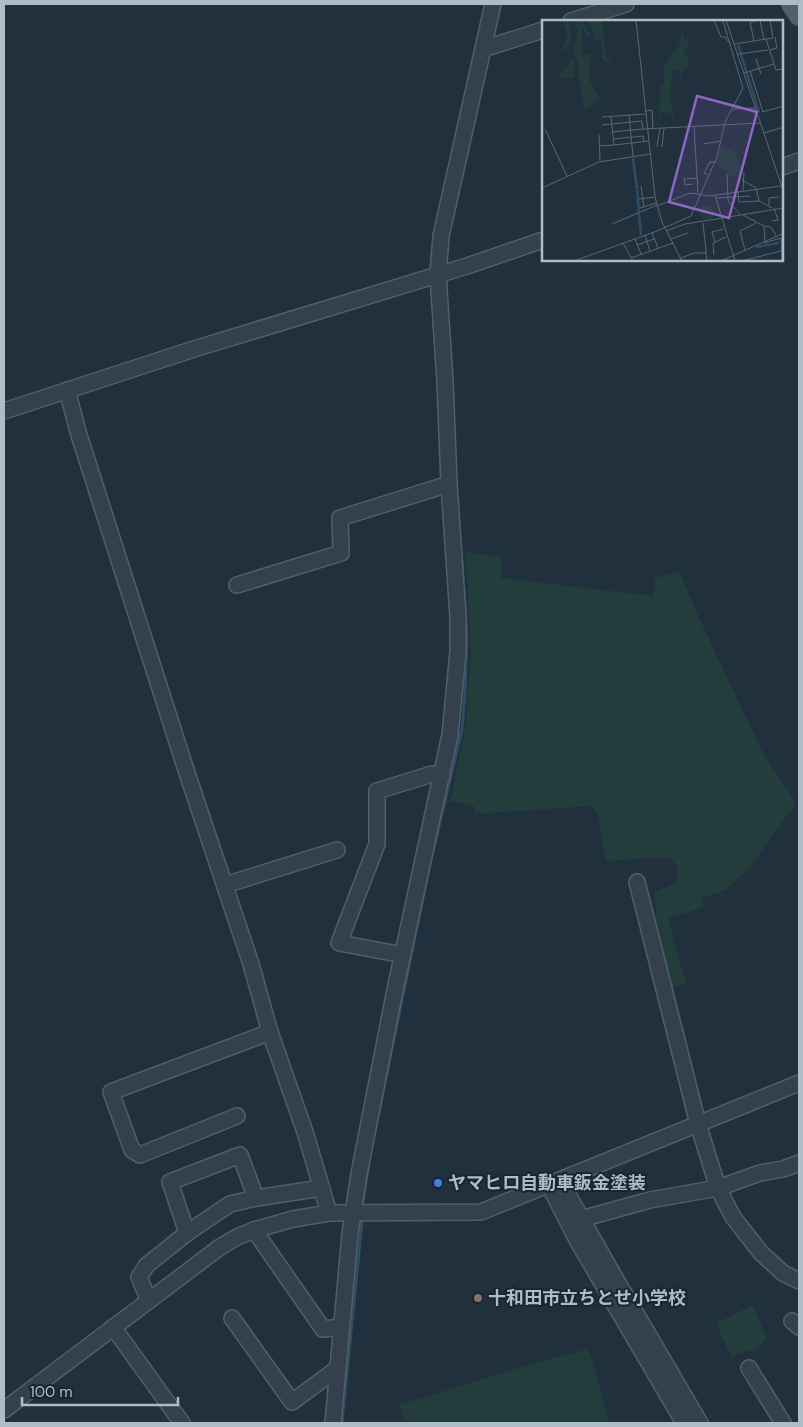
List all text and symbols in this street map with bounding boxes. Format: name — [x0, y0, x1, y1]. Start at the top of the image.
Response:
inset map — [542, 20, 783, 261]
place label: ヤマヒロ自動車鈑金塗装 — [448, 1171, 646, 1195]
marker: ヤマヒロ自動車鈑金塗装 — [432, 1177, 444, 1189]
place label: 十和田市立ちとせ小学校 — [488, 1286, 686, 1310]
marker: 十和田市立ちとせ小学校 — [472, 1292, 484, 1304]
scale bar — [22, 1374, 179, 1406]
text: 100 m — [30, 1382, 73, 1402]

